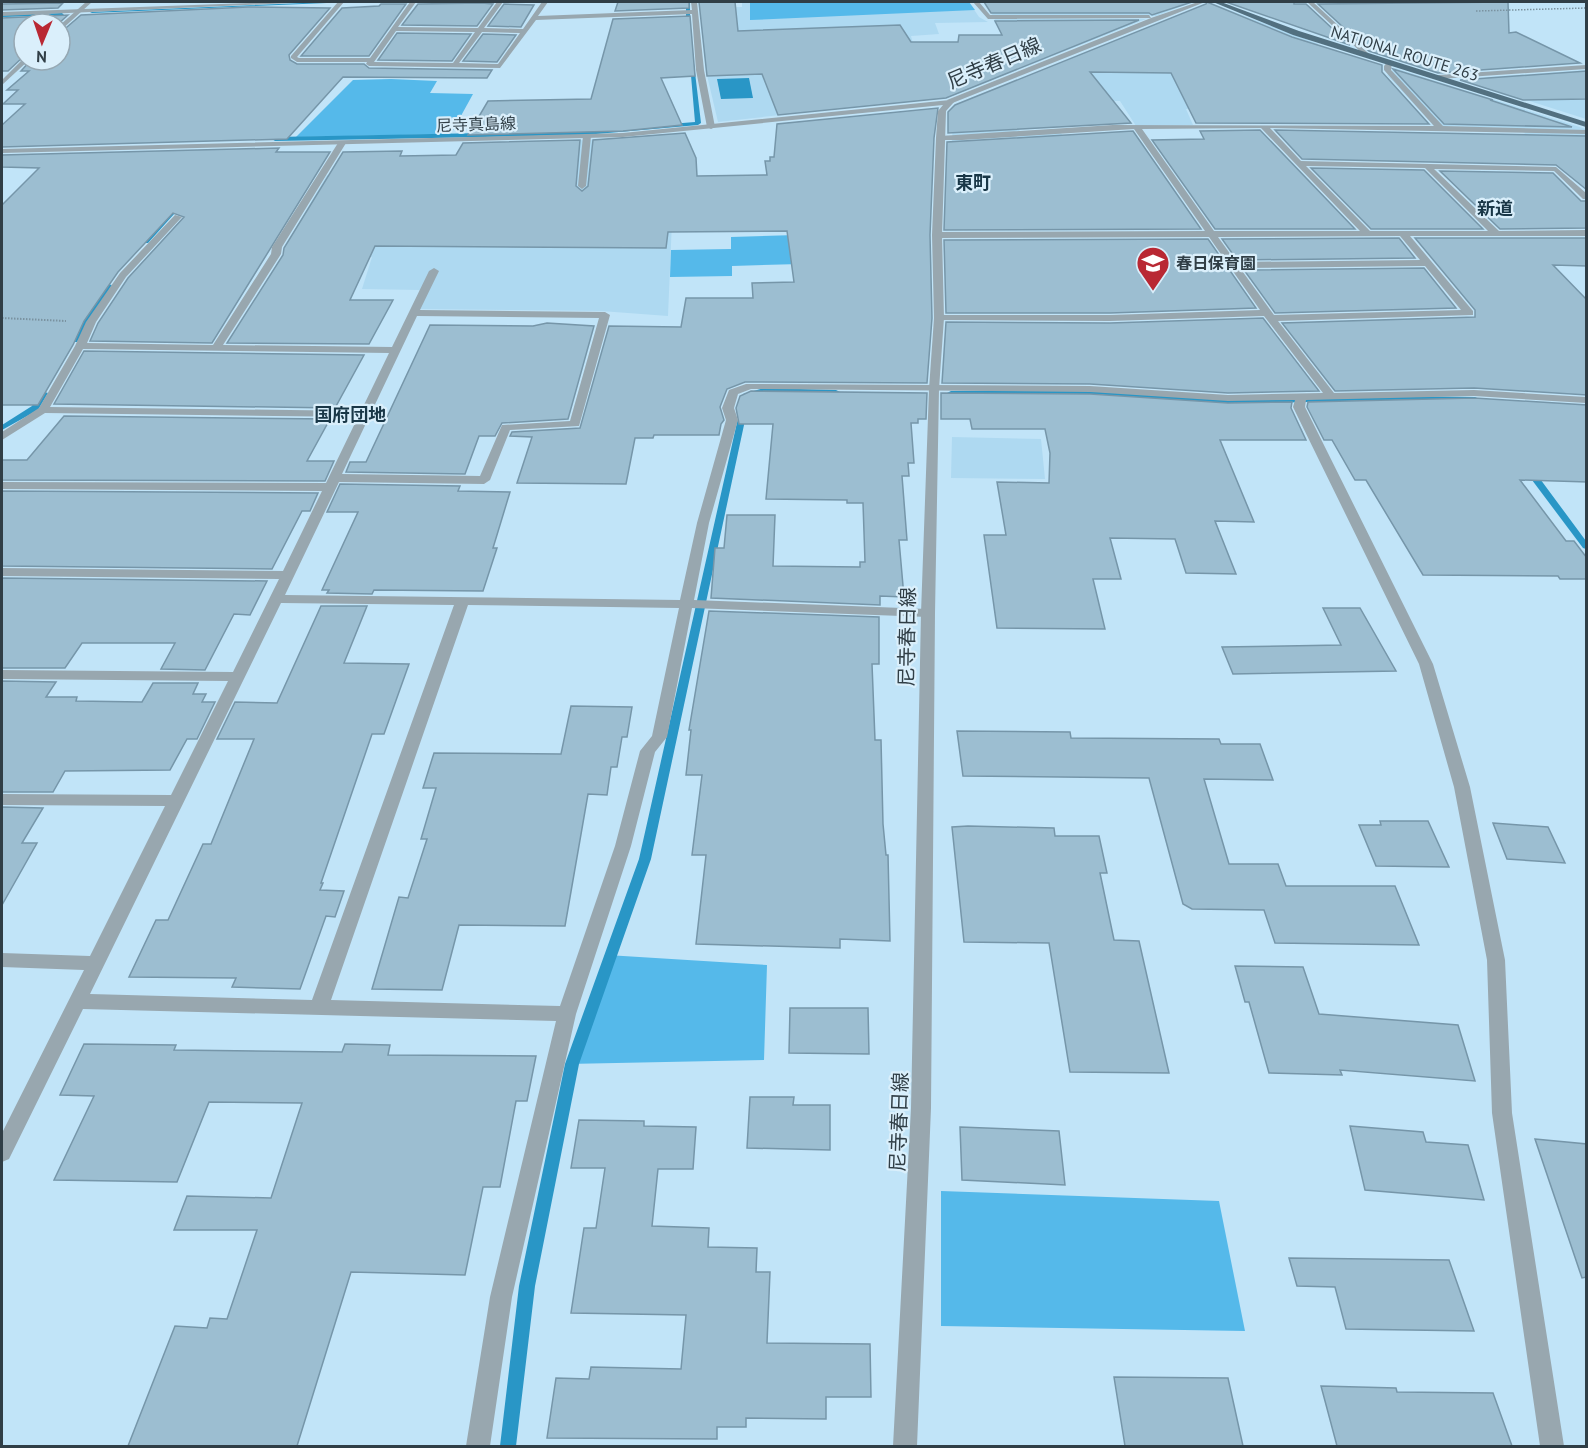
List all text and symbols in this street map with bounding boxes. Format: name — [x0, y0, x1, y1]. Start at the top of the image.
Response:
north arrow — [12, 12, 72, 72]
street label: NATIONAL ROUTE 263 — [1329, 21, 1481, 85]
street label: 尼寺春日線 — [943, 31, 1045, 95]
text: N — [36, 47, 47, 67]
street label: 尼寺真島線 — [436, 113, 516, 135]
district label: 東町 — [955, 171, 991, 194]
district label: 新道 — [1477, 197, 1513, 220]
school or university icon: 春日保育園 — [1135, 245, 1171, 292]
place label: 春日保育園 — [1176, 253, 1256, 273]
district label: 国府団地 — [314, 403, 386, 426]
street label: 尼寺春日線 — [893, 587, 921, 687]
street label: 尼寺春日線 — [884, 1072, 914, 1172]

